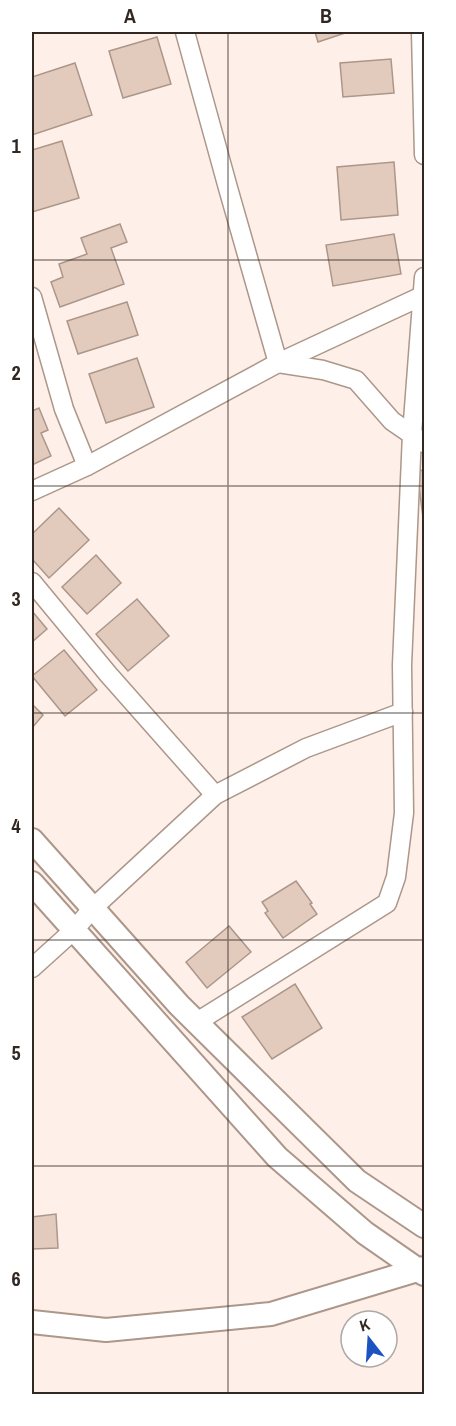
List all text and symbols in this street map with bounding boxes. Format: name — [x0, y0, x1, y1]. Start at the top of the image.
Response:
text: A — [124, 2, 136, 29]
text: B — [320, 2, 332, 29]
text: 1 — [11, 132, 21, 159]
text: 2 — [11, 359, 21, 386]
text: 3 — [11, 585, 21, 612]
text: 4 — [11, 812, 21, 839]
text: 5 — [11, 1039, 21, 1066]
text: 6 — [11, 1265, 21, 1292]
north arrow — [339, 1309, 399, 1369]
text: K — [357, 1313, 373, 1337]

